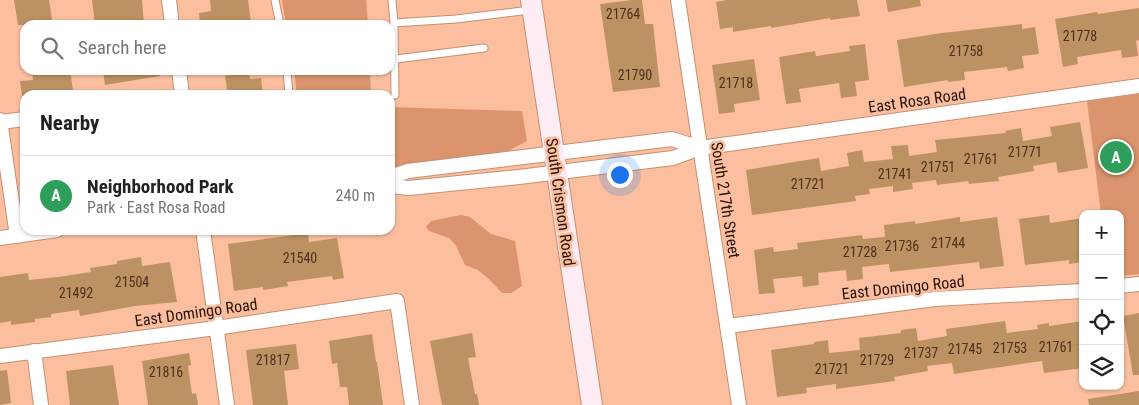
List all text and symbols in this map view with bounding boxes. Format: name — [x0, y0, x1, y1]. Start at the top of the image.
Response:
house number: 21764 — [606, 6, 640, 22]
search box — [20, 20, 395, 75]
house number: 21778 — [1063, 28, 1097, 44]
icon: search — [38, 34, 66, 62]
text: Search here — [78, 36, 166, 59]
house number: 21758 — [949, 43, 983, 59]
house number: 21790 — [618, 67, 652, 83]
house number: 21718 — [719, 75, 753, 91]
street label: East Rosa Road — [867, 84, 967, 117]
text: Nearby — [40, 111, 99, 135]
street label: South Crismon Road — [542, 137, 579, 267]
pin: A — [1100, 138, 1132, 176]
street label: South 217th Street — [707, 141, 744, 260]
house number: 21771 — [1008, 144, 1042, 160]
house number: 21761 — [964, 151, 998, 167]
house number: 21751 — [921, 159, 955, 175]
your location — [607, 162, 633, 188]
house number: 21741 — [878, 166, 912, 182]
text: Neighborhood Park — [87, 175, 234, 198]
house number: 21721 — [791, 176, 825, 192]
text: A — [51, 186, 61, 205]
text: 240 m — [336, 186, 375, 205]
text: Park · East Rosa Road — [87, 198, 225, 217]
map controls — [1079, 210, 1124, 390]
button: + — [1079, 210, 1124, 255]
house number: 21744 — [931, 235, 965, 251]
house number: 21736 — [885, 238, 919, 254]
house number: 21728 — [843, 244, 877, 260]
house number: 21540 — [283, 250, 317, 266]
button: − — [1079, 255, 1124, 300]
street label: East Domingo Road — [841, 272, 966, 303]
house number: 21504 — [115, 274, 149, 290]
house number: 21492 — [59, 285, 93, 301]
street label: East Domingo Road — [134, 294, 259, 331]
button: locate — [1079, 300, 1124, 345]
house number: 21761 — [1039, 339, 1073, 355]
house number: 21753 — [993, 340, 1027, 356]
house number: 21745 — [948, 341, 982, 357]
house number: 21737 — [904, 345, 938, 361]
button: layers — [1079, 345, 1124, 390]
house number: 21817 — [256, 352, 290, 368]
house number: 21729 — [860, 352, 894, 368]
house number: 21721 — [815, 361, 849, 377]
house number: 21816 — [149, 364, 183, 380]

